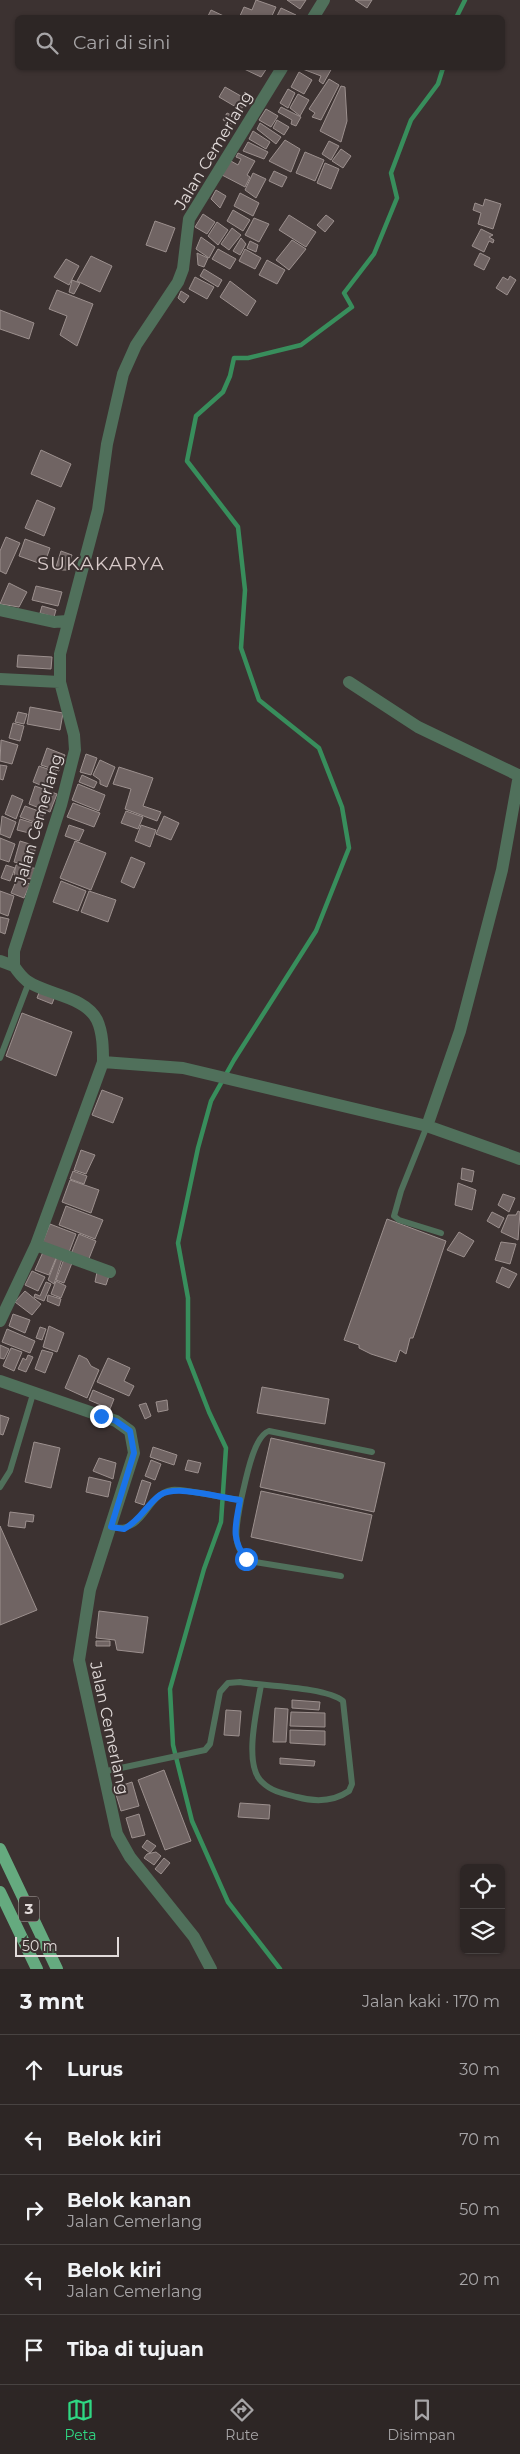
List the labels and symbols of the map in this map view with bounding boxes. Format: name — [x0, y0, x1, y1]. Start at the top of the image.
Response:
street label: Jalan Cemerlang — [170, 87, 256, 214]
district label: SUKAKARYA — [37, 552, 165, 575]
street label: Jalan Cemerlang — [10, 751, 66, 888]
route end — [90, 1405, 113, 1428]
route start — [235, 1548, 258, 1571]
street label: Jalan Cemerlang — [86, 1659, 133, 1796]
road number: 3 — [19, 1896, 39, 1922]
scale bar — [15, 1934, 119, 1957]

